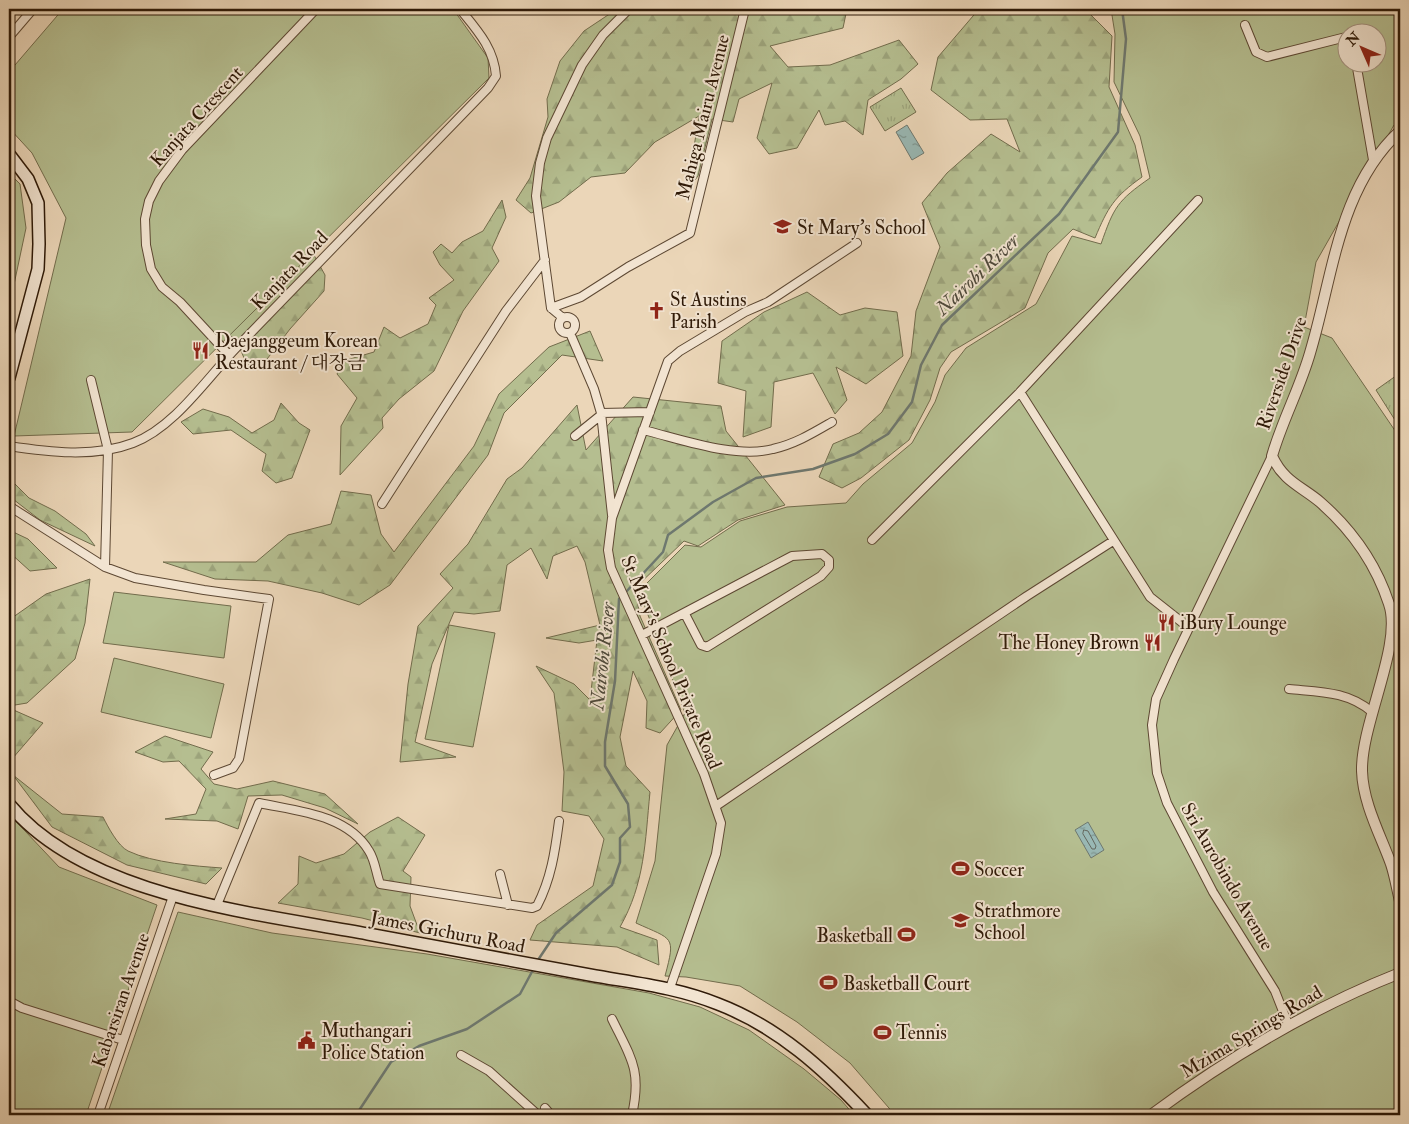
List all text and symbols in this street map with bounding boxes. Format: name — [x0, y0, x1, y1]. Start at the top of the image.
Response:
north arrow — [1336, 22, 1386, 72]
text: N — [1342, 28, 1364, 50]
street label: Mahiga Mairu Avenue — [671, 32, 735, 202]
street label: Kanjata Crescent — [145, 61, 248, 172]
place label: St Mary's School — [797, 216, 926, 240]
school or university icon: St Mary's School — [773, 217, 793, 237]
street label: Kanjata Road — [246, 226, 334, 315]
water label: Nairobi River — [929, 227, 1026, 321]
place label: St Austins Parish — [670, 288, 747, 334]
church icon: St Austins Parish — [646, 300, 666, 320]
street label: Riverside Drive — [1251, 314, 1313, 433]
place label: Daejanggeum Korean Restaurant / 대장금 — [215, 329, 378, 375]
restaurant icon: Daejanggeum Korean Restaurant / 대장금 — [191, 341, 211, 361]
street label: St Mary's School Private Road — [615, 552, 727, 773]
water label: Nairobi River — [584, 600, 621, 712]
place label: iBury Lounge — [1180, 611, 1287, 635]
restaurant icon: iBury Lounge — [1156, 612, 1176, 632]
place label: The Honey Brown — [999, 631, 1139, 655]
restaurant icon: The Honey Brown — [1143, 632, 1163, 652]
street label: Sri Aurobindo Avenue — [1175, 799, 1279, 955]
place label: Soccer — [974, 858, 1024, 882]
sports icon: Soccer — [950, 859, 970, 879]
place label: Strathmore School — [974, 899, 1061, 945]
street label: James Gichuru Road — [367, 905, 528, 959]
school or university icon: Strathmore School — [950, 911, 970, 931]
place label: Basketball — [816, 924, 893, 948]
sports icon: Basketball — [897, 925, 917, 945]
street label: Kabarsiran Avenue — [87, 930, 155, 1071]
place label: Basketball Court — [843, 972, 970, 996]
sports icon: Basketball Court — [819, 973, 839, 993]
street label: Mzima Springs Road — [1176, 980, 1328, 1084]
place label: Muthangari Police Station — [321, 1019, 425, 1065]
place label: Tennis — [896, 1021, 947, 1045]
sports icon: Tennis — [872, 1022, 892, 1042]
public building icon: Muthangari Police Station — [297, 1031, 317, 1051]

